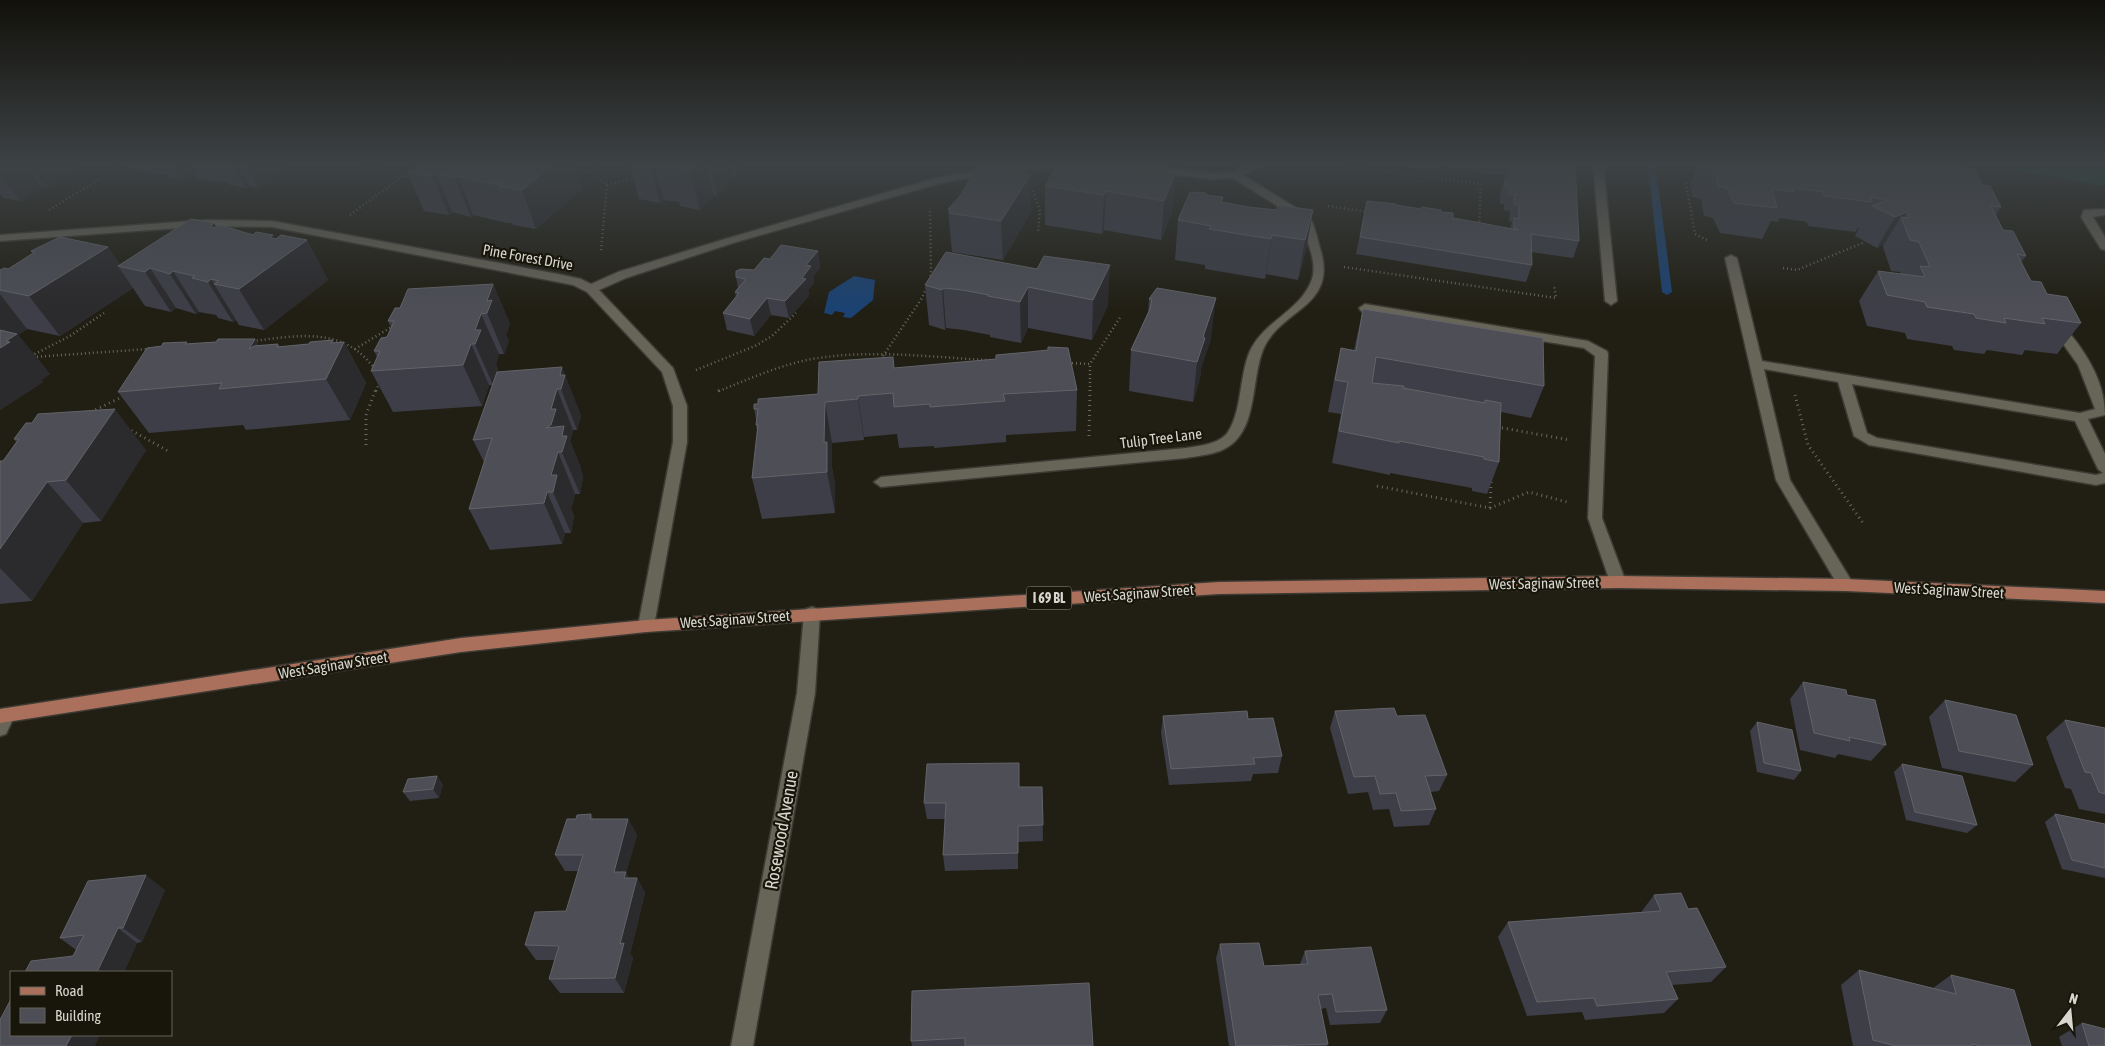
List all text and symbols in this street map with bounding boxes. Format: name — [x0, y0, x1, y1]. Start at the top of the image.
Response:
street label: Pine Forest Drive — [481, 241, 575, 273]
street label: Tulip Tree Lane — [1119, 425, 1203, 451]
street label: West Saginaw Street — [1489, 574, 1599, 592]
street label: West Saginaw Street — [1893, 579, 2005, 601]
street label: West Saginaw Street — [1083, 581, 1195, 605]
road number: I 69 BL — [1026, 586, 1072, 610]
street label: West Saginaw Street — [679, 607, 791, 631]
street label: West Saginaw Street — [277, 648, 389, 682]
street label: Rosewood Avenue — [760, 769, 802, 891]
legend — [10, 971, 172, 1036]
text: Road — [55, 982, 84, 999]
north arrow — [2045, 986, 2095, 1036]
text: N — [2067, 990, 2080, 1007]
text: Building — [55, 1007, 101, 1024]

